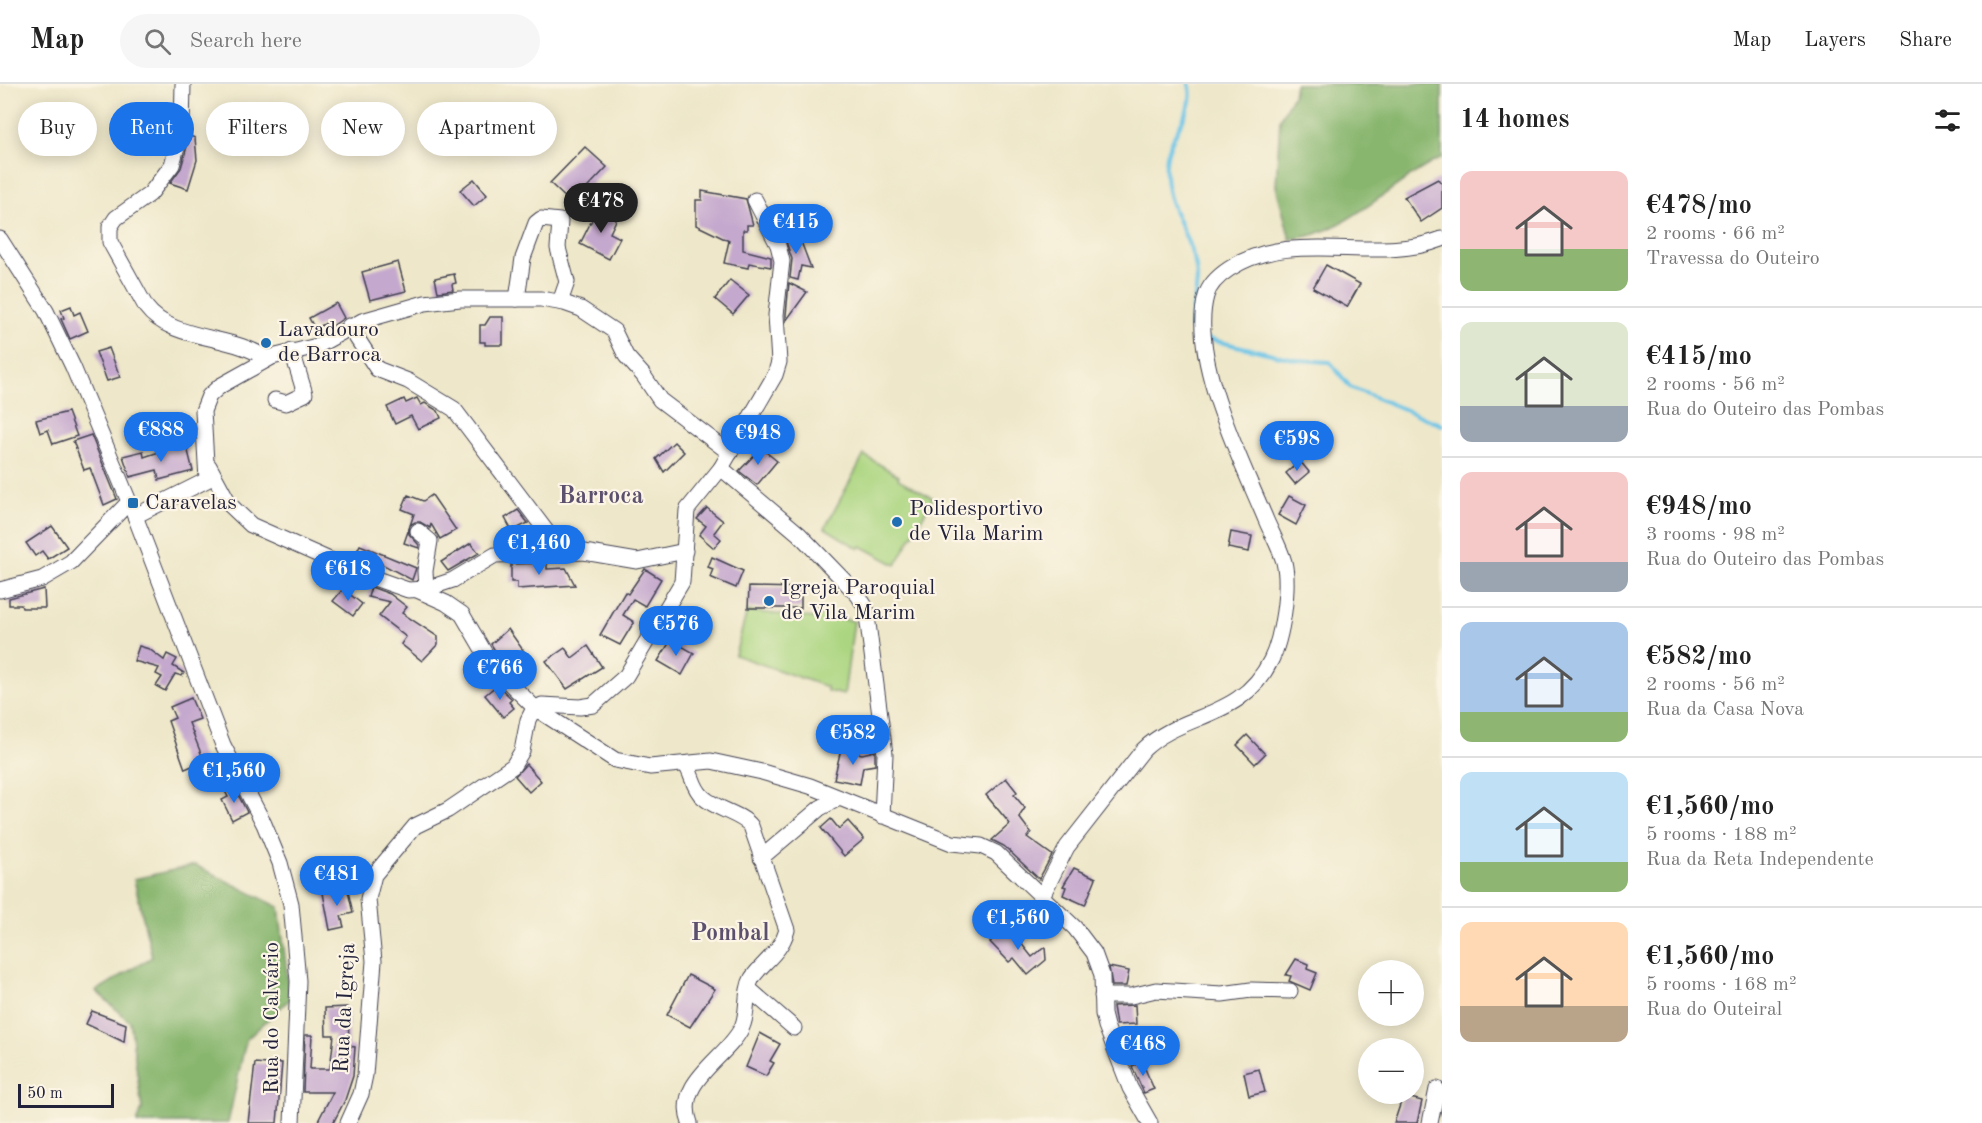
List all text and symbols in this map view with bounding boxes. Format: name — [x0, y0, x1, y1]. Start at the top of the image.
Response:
search box — [120, 14, 540, 68]
icon: search — [141, 25, 174, 58]
text: Map — [30, 27, 84, 55]
text: Search here — [189, 30, 302, 52]
text: Map — [1732, 30, 1771, 51]
text: Layers — [1804, 30, 1866, 51]
text: Share — [1899, 30, 1952, 51]
chip: Buy — [18, 102, 97, 156]
chip: Rent — [109, 102, 194, 156]
chip: Filters — [206, 102, 309, 156]
chip: New — [321, 102, 405, 156]
chip: Apartment — [417, 102, 557, 156]
icon: filters — [1931, 104, 1964, 137]
text: 14 homes — [1460, 107, 1569, 133]
pin: €478 — [565, 183, 637, 234]
text: €478 — [578, 192, 624, 212]
text: €478/mo — [1646, 193, 1752, 219]
icon: home — [1508, 195, 1580, 267]
pin: €415 — [760, 204, 832, 255]
text: €415 — [773, 213, 819, 233]
text: 2 rooms · 66 m² — [1646, 224, 1785, 244]
text: Travessa do Outeiro — [1646, 249, 1820, 269]
place label: Lavadouro de Barroca — [278, 319, 381, 366]
marker: Lavadouro de Barroca — [259, 336, 273, 350]
text: €415/mo — [1646, 344, 1752, 370]
icon: home — [1508, 346, 1580, 418]
text: 2 rooms · 56 m² — [1646, 375, 1785, 395]
text: Rua do Outeiro das Pombas — [1646, 400, 1884, 420]
pin: €888 — [125, 412, 197, 463]
pin: €948 — [722, 415, 794, 466]
text: €888 — [138, 421, 184, 441]
pin: €598 — [1261, 421, 1333, 472]
text: €948 — [735, 424, 781, 444]
text: €598 — [1274, 430, 1320, 450]
district label: Barroca — [558, 485, 644, 509]
place label: Caravelas — [145, 492, 237, 514]
text: €948/mo — [1646, 494, 1752, 520]
marker: Caravelas — [126, 496, 140, 510]
icon: home — [1508, 496, 1580, 568]
place label: Polidesportivo de Vila Marim — [909, 498, 1043, 545]
marker: Polidesportivo de Vila Marim — [890, 515, 904, 529]
pin: €1,460 — [490, 525, 588, 576]
text: 3 rooms · 98 m² — [1646, 525, 1785, 545]
text: €1,460 — [507, 534, 571, 554]
text: Rua do Outeiro das Pombas — [1646, 550, 1884, 570]
pin: €618 — [312, 551, 384, 602]
text: €618 — [325, 560, 371, 580]
place label: Igreja Paroquial de Vila Marim — [781, 577, 935, 624]
marker: Igreja Paroquial de Vila Marim — [762, 594, 776, 608]
pin: €576 — [640, 606, 712, 657]
text: €576 — [653, 615, 699, 635]
text: €582/mo — [1646, 644, 1752, 670]
icon: home — [1508, 646, 1580, 718]
pin: €766 — [464, 650, 536, 701]
text: €766 — [477, 659, 523, 679]
text: 2 rooms · 56 m² — [1646, 675, 1785, 695]
text: Rua da Casa Nova — [1646, 700, 1804, 720]
pin: €582 — [817, 715, 889, 766]
text: €582 — [830, 724, 876, 744]
pin: €1,560 — [185, 753, 283, 804]
text: €1,560 — [202, 762, 266, 782]
text: €1,560/mo — [1646, 794, 1774, 820]
icon: home — [1508, 796, 1580, 868]
text: 5 rooms · 188 m² — [1646, 825, 1796, 845]
text: Rua da Reta Independente — [1646, 850, 1874, 870]
pin: €481 — [301, 856, 373, 907]
text: €481 — [314, 865, 360, 885]
pin: €1,560 — [969, 900, 1067, 951]
text: €1,560 — [986, 909, 1050, 929]
district label: Pombal — [690, 922, 770, 946]
street label: Rua do Calvário — [261, 942, 283, 1094]
street label: Rua da Igreja — [331, 942, 359, 1074]
text: €1,560/mo — [1646, 944, 1774, 970]
icon: home — [1508, 946, 1580, 1018]
map controls — [1358, 960, 1424, 1104]
button: + — [1358, 960, 1424, 1026]
text: 5 rooms · 168 m² — [1646, 975, 1796, 995]
text: Rua do Outeiral — [1646, 1000, 1782, 1020]
pin: €468 — [1107, 1026, 1179, 1077]
text: €468 — [1120, 1035, 1166, 1055]
button: − — [1358, 1038, 1424, 1104]
scale bar — [18, 1081, 114, 1108]
text: 50 m — [27, 1086, 63, 1102]

